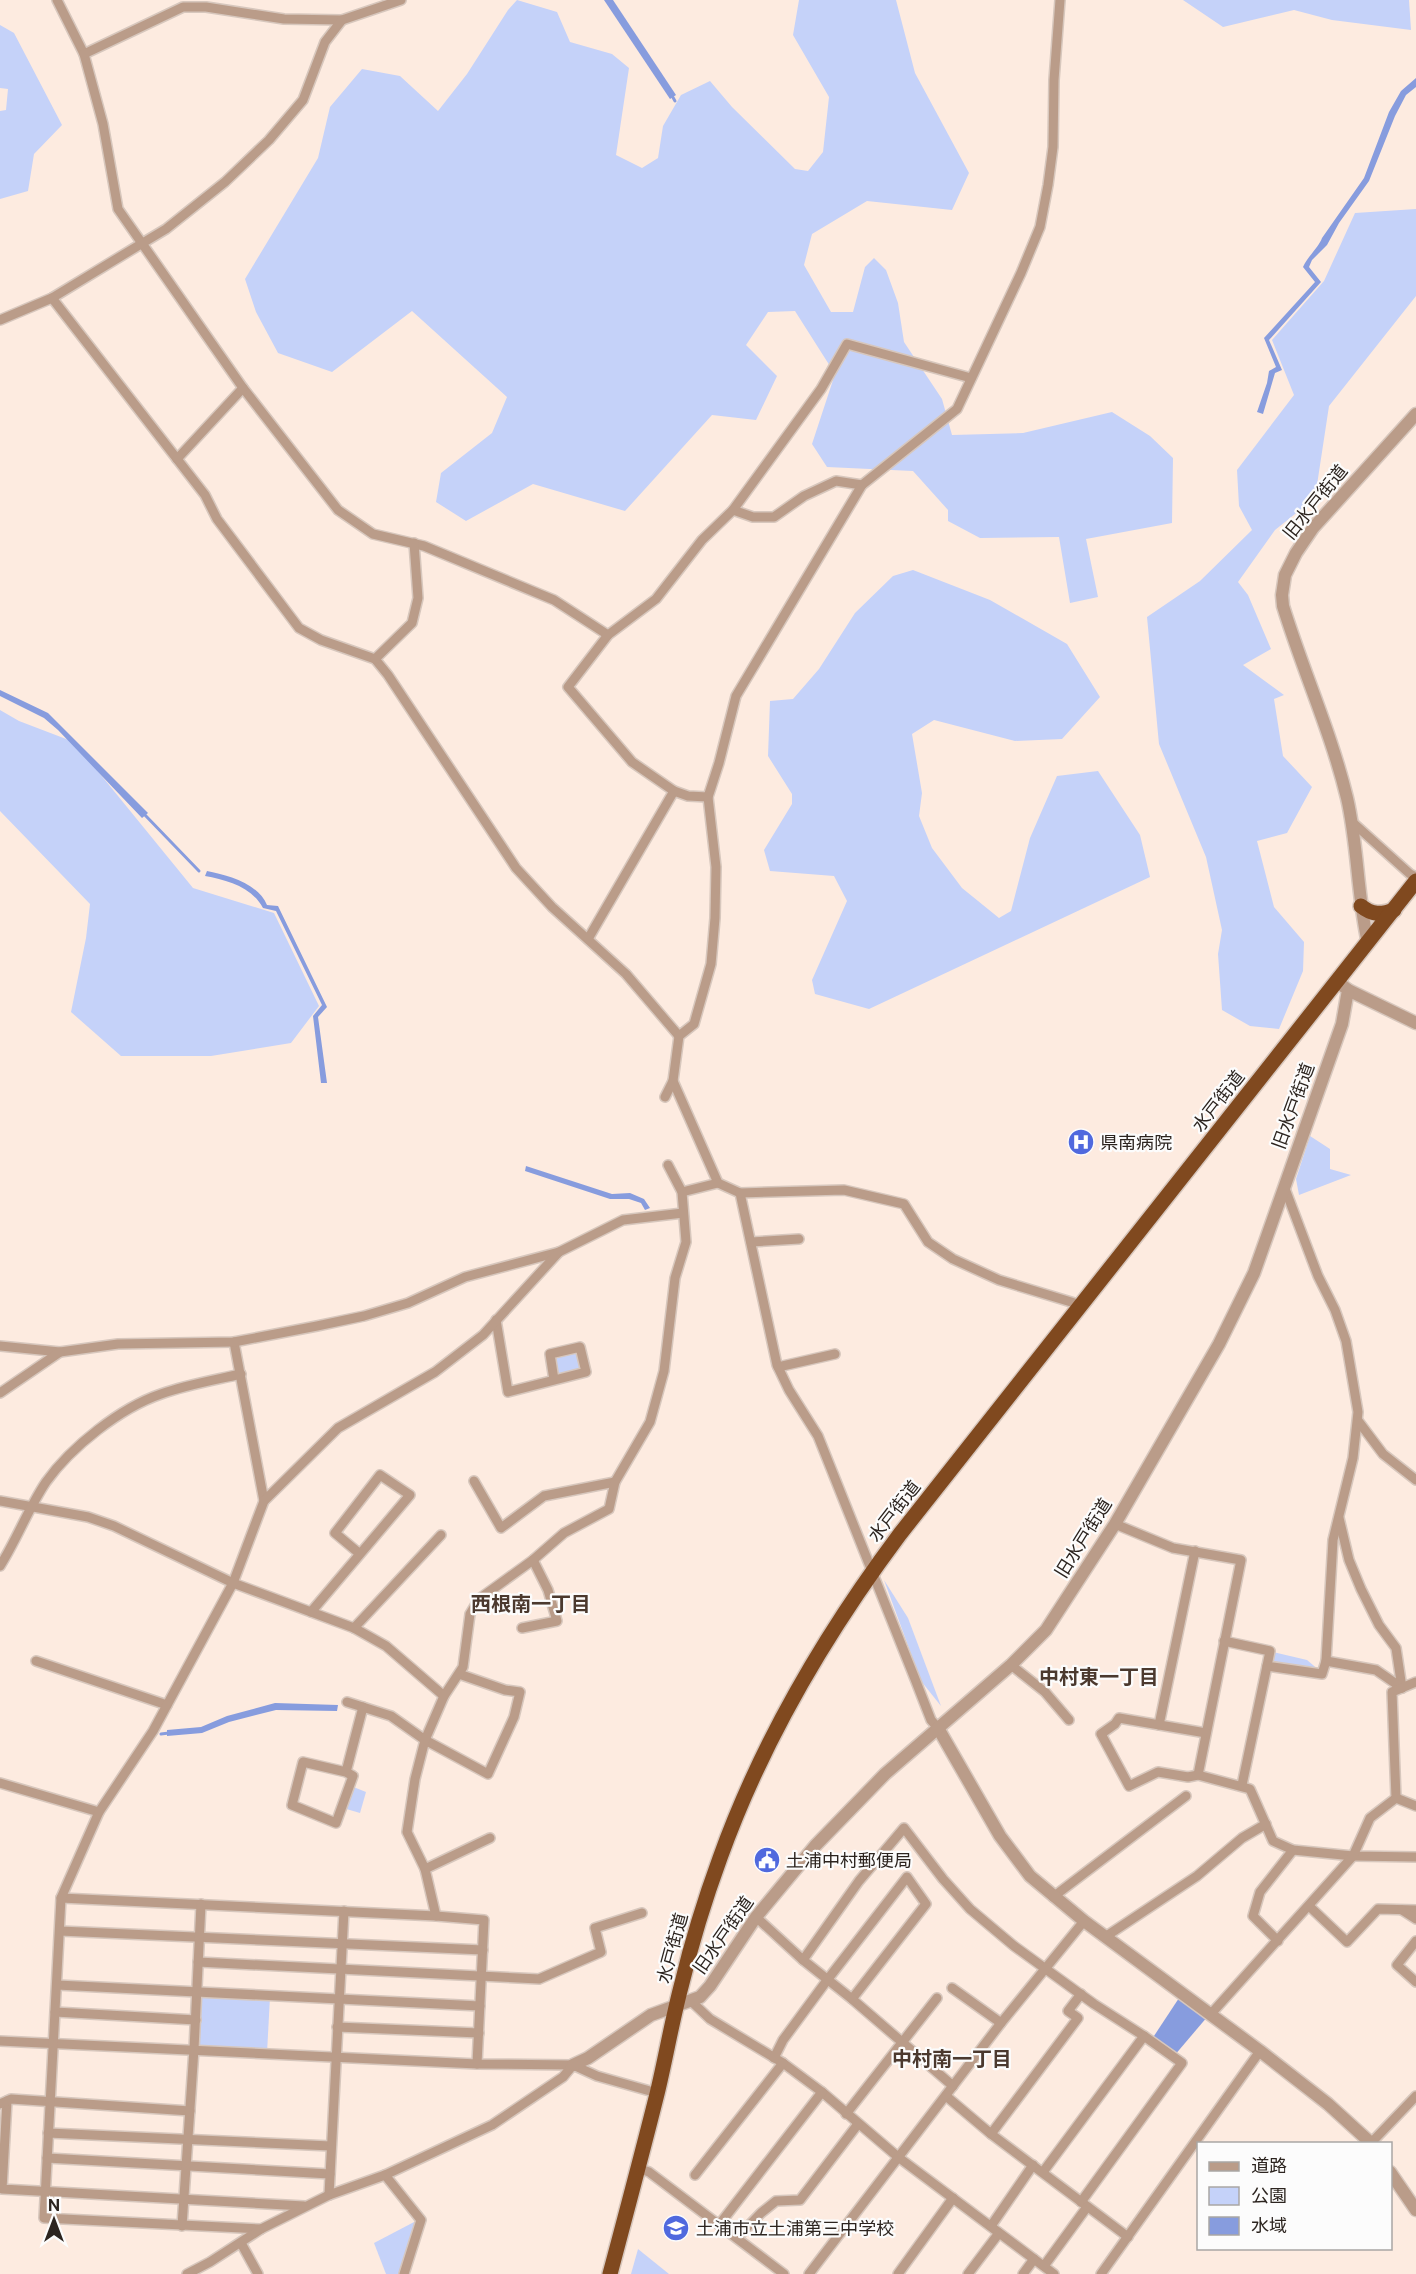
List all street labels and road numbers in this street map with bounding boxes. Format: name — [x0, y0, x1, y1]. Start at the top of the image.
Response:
street label: 旧水戸街道 — [1279, 460, 1351, 544]
street label: 旧水戸街道 — [1268, 1060, 1318, 1152]
street label: 水戸街道 — [1188, 1066, 1248, 1136]
street label: 水戸街道 — [864, 1476, 924, 1546]
street label: 旧水戸街道 — [1050, 1494, 1116, 1582]
street label: 旧水戸街道 — [689, 1892, 757, 1978]
street label: 水戸街道 — [653, 1911, 691, 1985]

